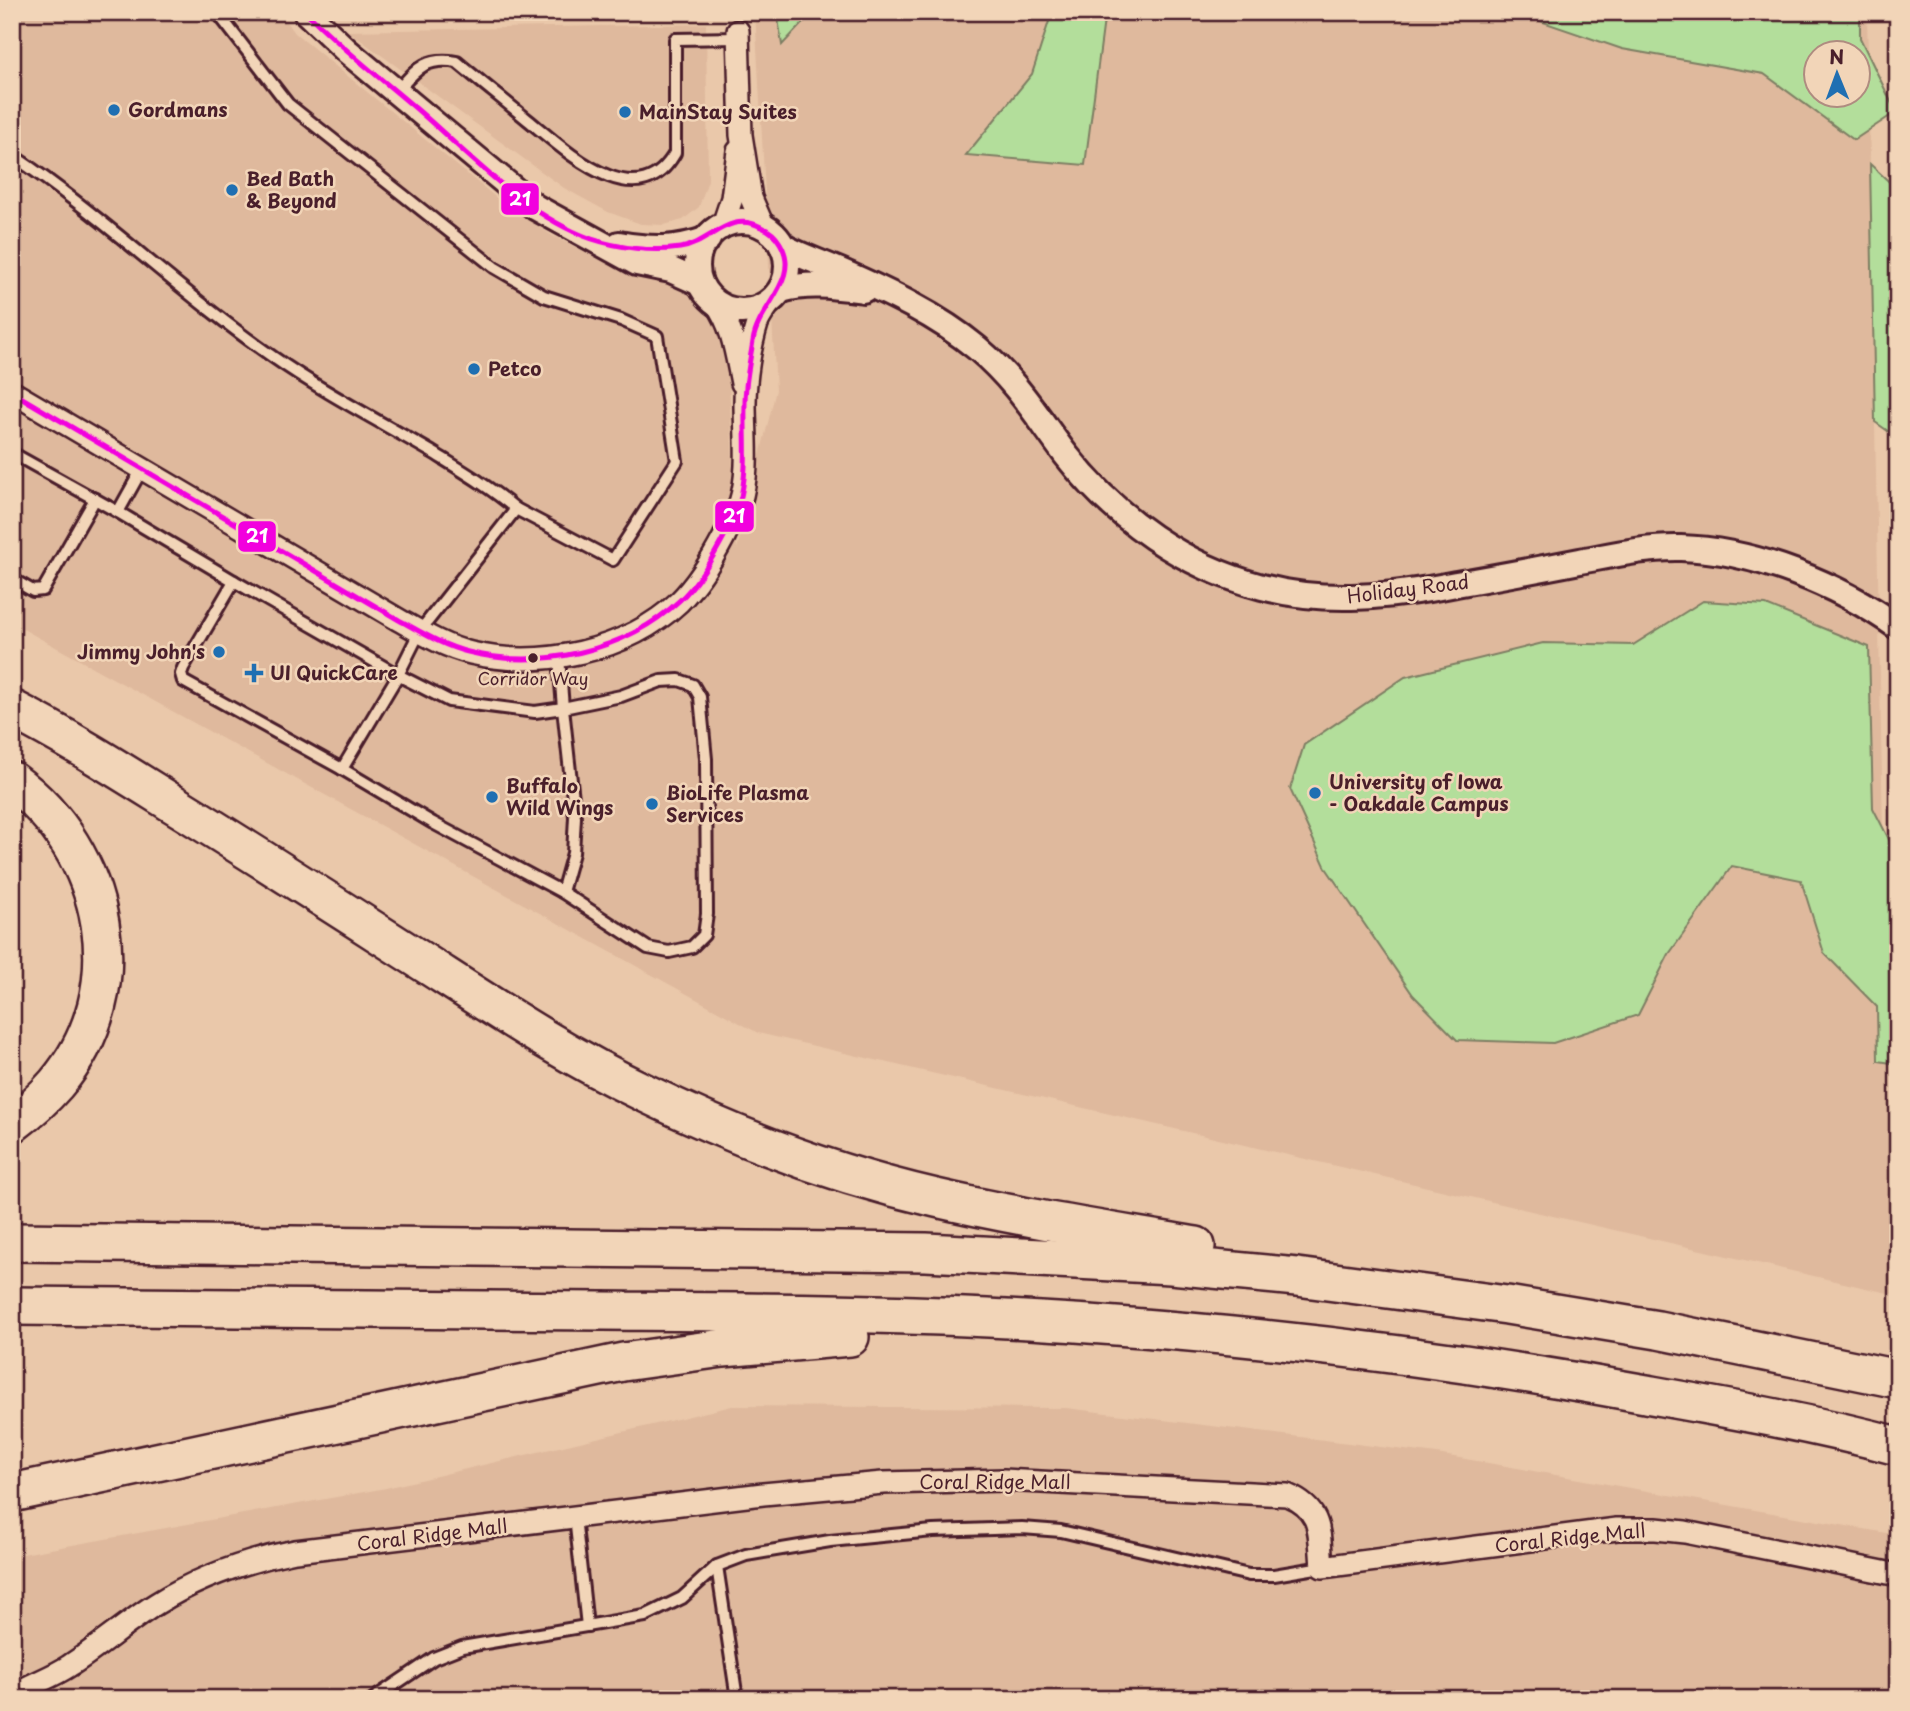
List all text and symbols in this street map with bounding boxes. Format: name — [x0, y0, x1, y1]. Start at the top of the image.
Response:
north arrow — [1801, 38, 1871, 108]
text: N — [1829, 42, 1844, 70]
place label: Gordmans — [128, 95, 228, 123]
place label: MainStay Suites — [639, 97, 797, 125]
marker: Gordmans — [106, 102, 122, 118]
marker: MainStay Suites — [617, 104, 633, 120]
place label: Bed Bath & Beyond — [246, 164, 337, 214]
marker: Bed Bath & Beyond — [224, 182, 240, 198]
line badge: 21 — [500, 182, 540, 216]
text: 21 — [509, 184, 531, 212]
place label: Petco — [488, 354, 541, 382]
marker: Petco — [466, 361, 482, 377]
line badge: 21 — [714, 500, 755, 533]
text: 21 — [723, 501, 745, 529]
line badge: 21 — [237, 520, 277, 553]
text: 21 — [246, 521, 268, 549]
street label: Holiday Road — [1345, 567, 1470, 609]
place label: Jimmy John's — [77, 637, 205, 665]
marker: Jimmy John's — [211, 644, 227, 660]
marker: Corridor Way — [526, 651, 540, 665]
place label: UI QuickCare — [270, 658, 398, 686]
marker: UI QuickCare — [244, 663, 264, 683]
place label: Corridor Way — [478, 665, 588, 691]
place label: University of Iowa - Oakdale Campus — [1329, 767, 1508, 817]
place label: Buffalo Wild Wings — [506, 771, 613, 821]
place label: BioLife Plasma Services — [666, 778, 809, 828]
marker: University of Iowa - Oakdale Campus — [1307, 785, 1323, 801]
marker: Buffalo Wild Wings — [484, 789, 500, 805]
marker: BioLife Plasma Services — [644, 796, 660, 812]
street label: Coral Ridge Mall — [919, 1467, 1071, 1495]
street label: Coral Ridge Mall — [355, 1511, 509, 1557]
street label: Coral Ridge Mall — [1493, 1515, 1647, 1559]

